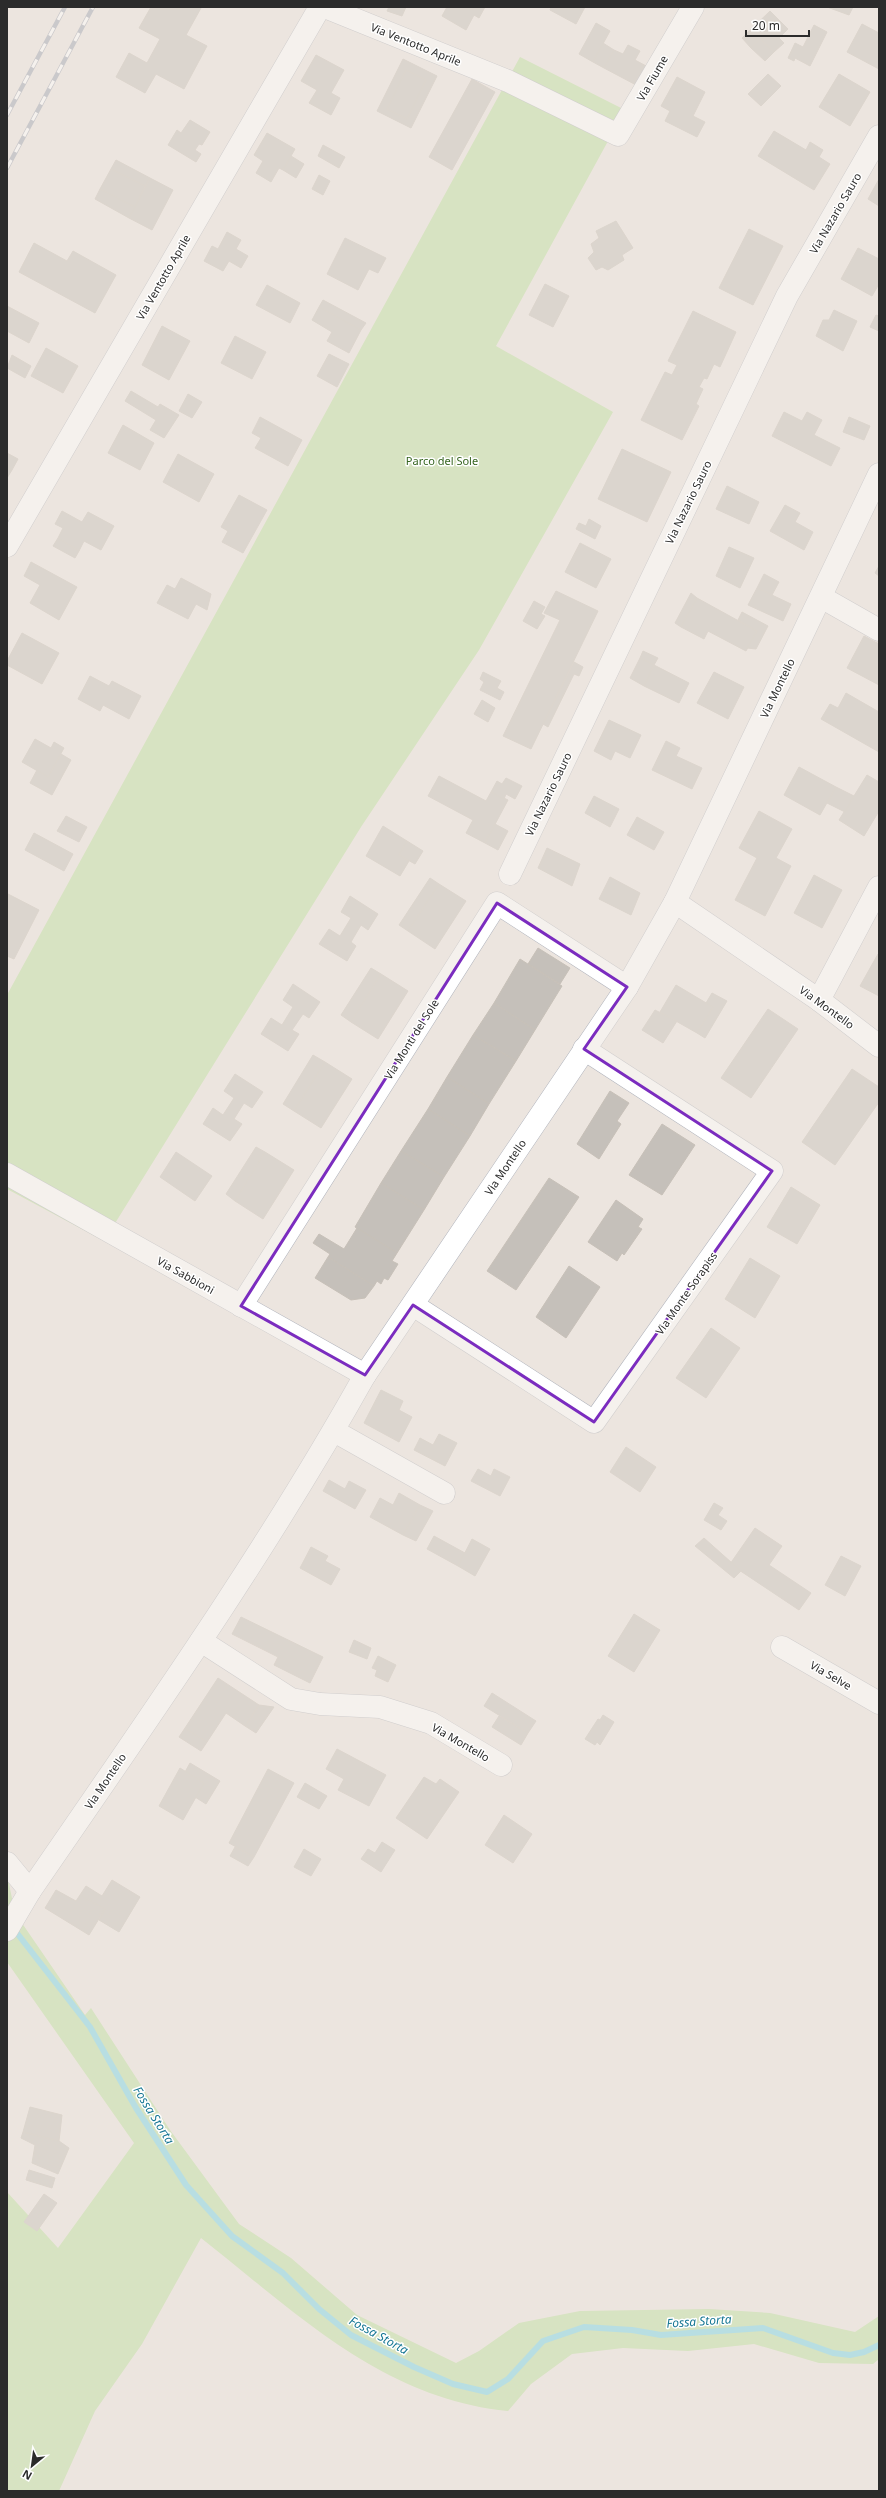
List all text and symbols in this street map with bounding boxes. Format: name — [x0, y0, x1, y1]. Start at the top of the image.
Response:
scale bar — [746, 12, 809, 38]
text: 20 m — [752, 17, 780, 34]
street label: Via Ventotto Aprile — [369, 19, 463, 69]
street label: Via Fiume — [633, 52, 671, 104]
street label: Via Nazario Sauro — [806, 169, 864, 256]
street label: Via Ventotto Aprile — [132, 232, 194, 322]
park label: Parco del Sole — [406, 453, 478, 468]
street label: Via Nazario Sauro — [661, 457, 715, 546]
street label: Via Montello — [756, 655, 798, 720]
street label: Via Nazario Sauro — [521, 749, 575, 838]
street label: Via Montello — [797, 982, 858, 1032]
street label: Via Monti del Sole — [380, 996, 442, 1082]
street label: Via Montello — [481, 1136, 529, 1198]
street label: Via Monte Sorapiss — [652, 1248, 720, 1338]
street label: Via Sabbioni — [155, 1253, 217, 1297]
street label: Via Selve — [808, 1657, 854, 1693]
street label: Via Montello — [429, 1719, 493, 1765]
street label: Via Montello — [81, 1750, 129, 1812]
water label: Fossa Storta — [130, 2083, 179, 2147]
water label: Fossa Storta — [666, 2310, 732, 2332]
water label: Fossa Storta — [346, 2312, 412, 2358]
north arrow — [12, 2446, 52, 2486]
text: N — [19, 2466, 34, 2484]

